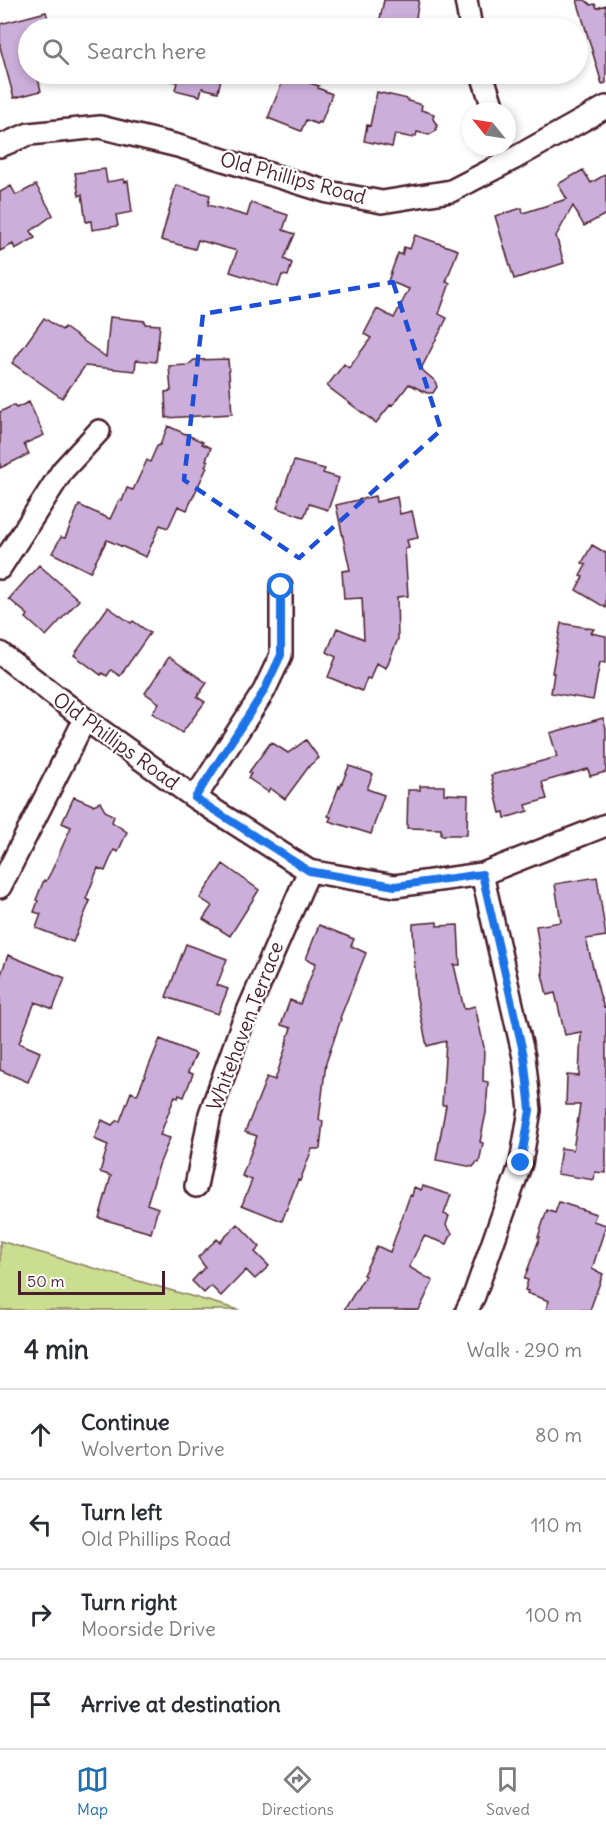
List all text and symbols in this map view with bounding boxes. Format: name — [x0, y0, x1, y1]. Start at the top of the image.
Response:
search box — [18, 18, 588, 84]
icon: search — [39, 35, 72, 68]
text: Search here — [87, 37, 206, 65]
north arrow — [462, 102, 516, 156]
street label: Old Phillips Road — [217, 146, 369, 209]
route start — [267, 573, 293, 599]
street label: Old Phillips Road — [48, 686, 185, 795]
street label: Whitehaven Terrace — [201, 938, 288, 1114]
route end — [507, 1149, 533, 1175]
scale bar — [18, 1268, 165, 1296]
text: 50 m — [27, 1271, 65, 1291]
text: 4 min — [24, 1333, 89, 1366]
text: Walk · 290 m — [467, 1337, 582, 1362]
text: Continue — [81, 1408, 170, 1436]
icon: ahead — [24, 1418, 57, 1451]
text: 80 m — [535, 1422, 582, 1447]
text: Wolverton Drive — [81, 1436, 224, 1461]
text: Turn left — [81, 1498, 162, 1526]
icon: left — [24, 1508, 57, 1541]
text: 110 m — [531, 1512, 582, 1537]
text: Old Phillips Road — [81, 1526, 231, 1551]
text: Turn right — [81, 1588, 177, 1616]
icon: right — [24, 1598, 57, 1631]
text: 100 m — [525, 1602, 582, 1627]
text: Moorside Drive — [81, 1616, 216, 1641]
icon: arrive — [24, 1688, 57, 1721]
text: Arrive at destination — [81, 1690, 281, 1718]
tab: Map — [76, 1763, 109, 1819]
tab: Directions — [261, 1763, 334, 1819]
tab: Saved — [486, 1763, 530, 1819]

